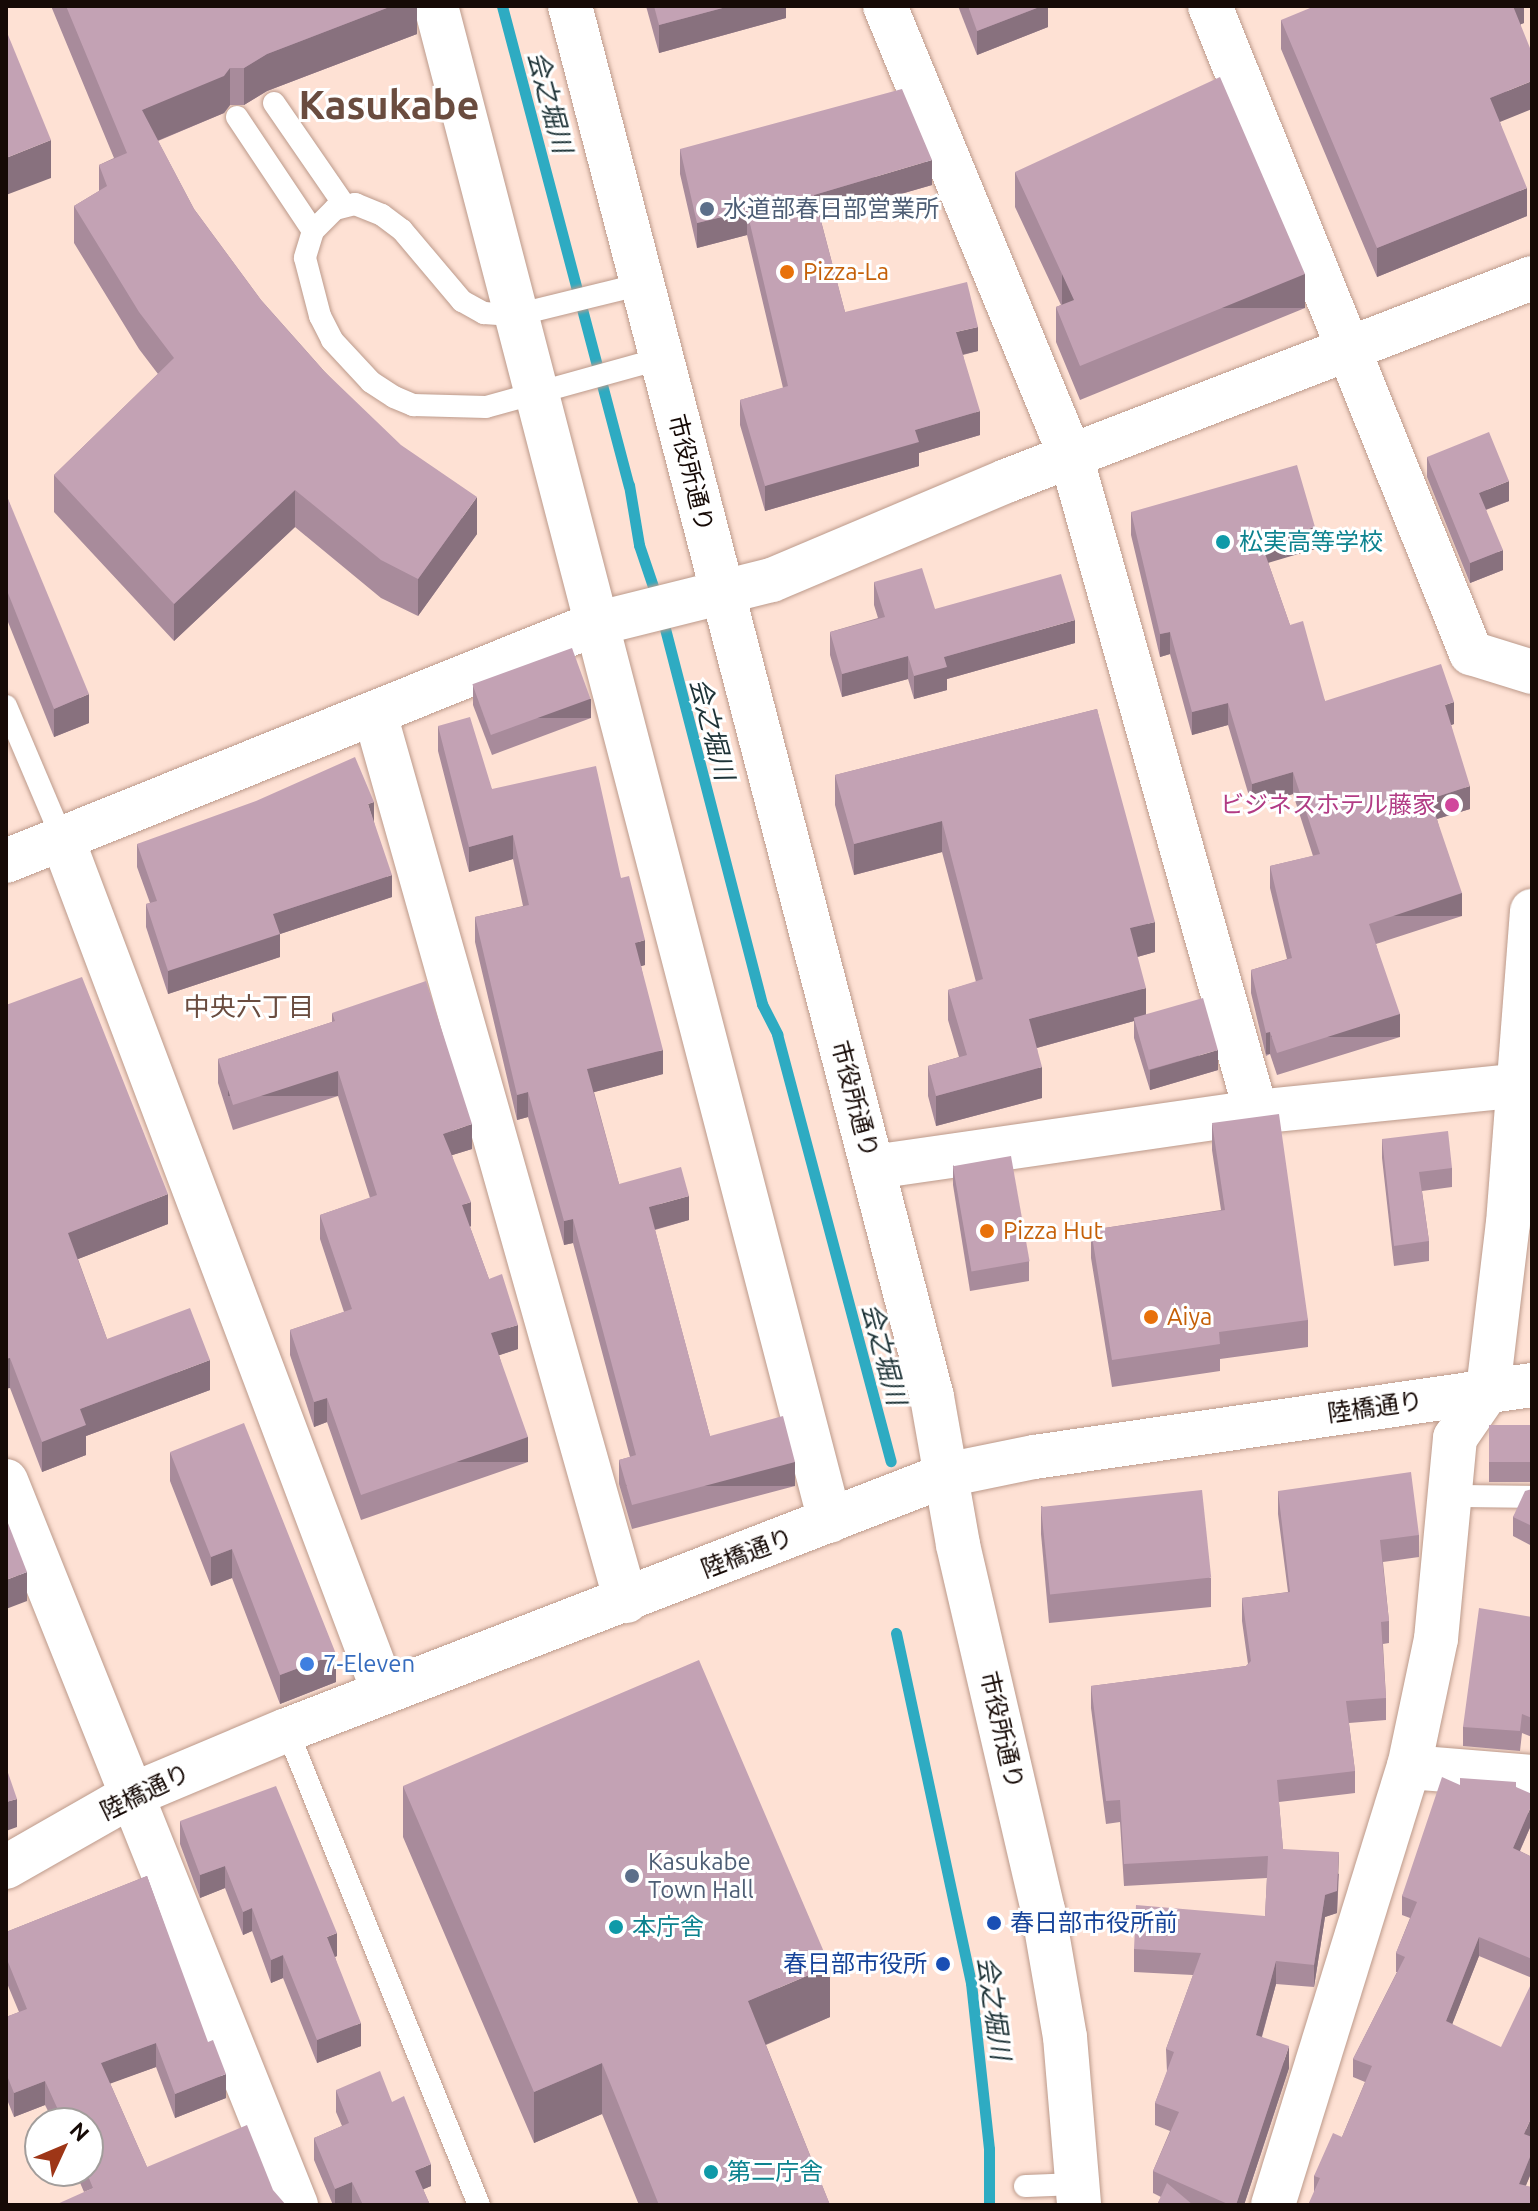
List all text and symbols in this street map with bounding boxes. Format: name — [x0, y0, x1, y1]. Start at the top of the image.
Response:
water label: 会之堀川 — [521, 48, 579, 156]
district label: Kasukabe — [298, 81, 480, 129]
place label: 水道部春日部営業所 — [723, 195, 939, 223]
marker: 水道部春日部営業所 — [698, 200, 716, 218]
place label: Pizza-La — [803, 258, 889, 286]
marker: Pizza-La — [778, 263, 796, 281]
street label: 市役所通り — [663, 411, 719, 535]
place label: 松実高等学校 — [1239, 528, 1383, 556]
marker: 松実高等学校 — [1214, 533, 1232, 551]
water label: 会之堀川 — [683, 675, 741, 783]
place label: ビジネスホテル藤家 — [1220, 791, 1436, 819]
marker: ビジネスホテル藤家 — [1443, 796, 1461, 814]
district label: 中央六丁目 — [184, 991, 314, 1023]
street label: 市役所通り — [826, 1037, 884, 1161]
place label: Pizza Hut — [1003, 1217, 1103, 1245]
marker: Pizza Hut — [978, 1222, 996, 1240]
water label: 会之堀川 — [855, 1300, 913, 1408]
place label: Aiya — [1167, 1303, 1212, 1331]
marker: Aiya — [1142, 1308, 1160, 1326]
street label: 陸橋通り — [1325, 1386, 1425, 1428]
street label: 陸橋通り — [697, 1522, 797, 1584]
place label: 7-Eleven — [323, 1650, 415, 1678]
marker: 7-Eleven — [298, 1655, 316, 1673]
street label: 市役所通り — [974, 1668, 1030, 1792]
street label: 陸橋通り — [96, 1758, 194, 1826]
place label: Kasukabe Town Hall — [648, 1848, 754, 1904]
marker: Kasukabe Town Hall — [623, 1867, 641, 1885]
place label: 春日部市役所前 — [1010, 1909, 1178, 1937]
place label: 本庁舎 — [632, 1913, 704, 1941]
marker: 春日部市役所前 — [985, 1914, 1003, 1932]
marker: 本庁舎 — [607, 1918, 625, 1936]
place label: 春日部市役所 — [783, 1950, 927, 1978]
water label: 会之堀川 — [971, 1954, 1017, 2062]
marker: 春日部市役所 — [934, 1955, 952, 1973]
north arrow — [24, 2107, 104, 2187]
text: N — [65, 2117, 95, 2146]
place label: 第二庁舎 — [727, 2158, 823, 2186]
marker: 第二庁舎 — [702, 2163, 720, 2181]

